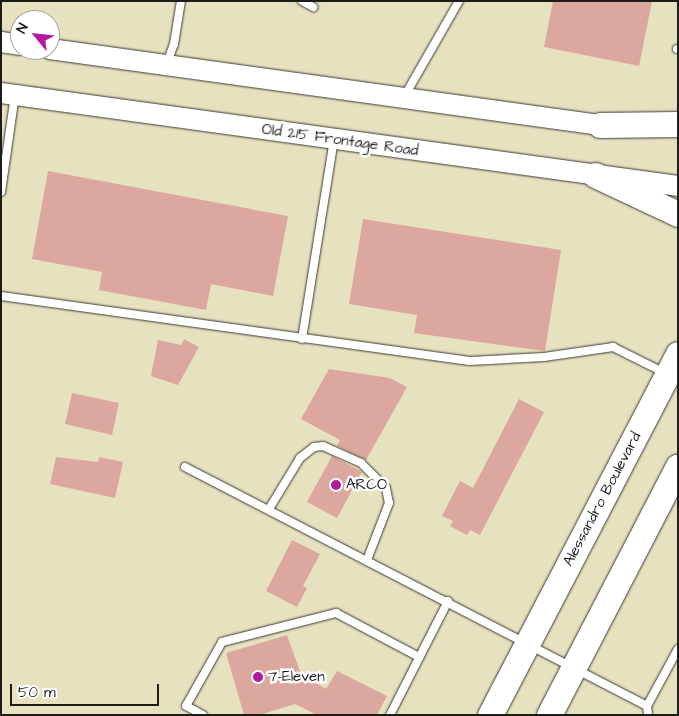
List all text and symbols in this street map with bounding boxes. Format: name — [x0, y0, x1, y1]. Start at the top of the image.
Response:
north arrow — [10, 10, 60, 60]
text: N — [12, 20, 34, 37]
street label: Old 215 Frontage Road — [261, 120, 419, 160]
street label: Alessandro Boulevard — [559, 429, 645, 569]
place label: ARCO — [346, 476, 387, 494]
marker: ARCO — [330, 479, 342, 491]
place label: 7-Eleven — [268, 668, 325, 686]
marker: 7-Eleven — [252, 671, 264, 683]
scale bar — [12, 674, 161, 706]
text: 50 m — [18, 682, 56, 703]

